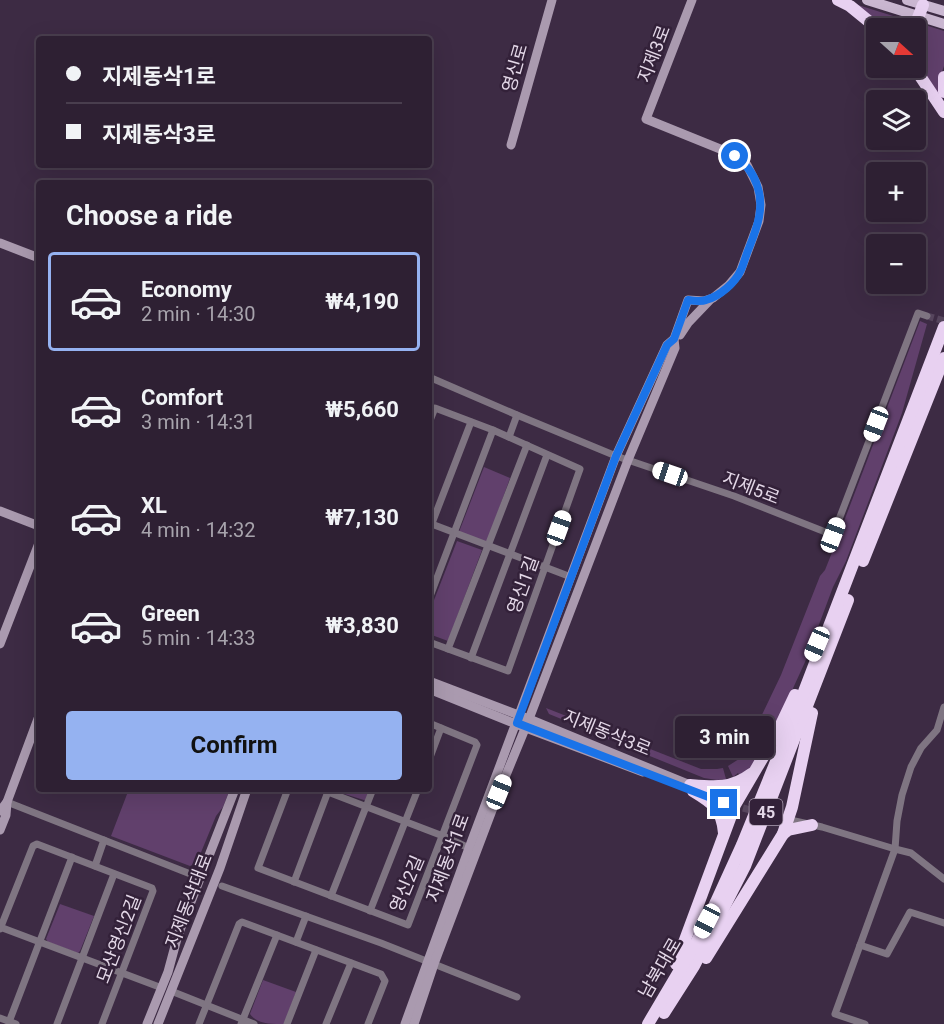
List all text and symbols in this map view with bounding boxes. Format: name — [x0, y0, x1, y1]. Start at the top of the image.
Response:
north arrow — [866, 18, 926, 78]
map controls — [866, 18, 926, 294]
street label: 지제3로 — [633, 22, 674, 85]
street label: 영신로 — [498, 41, 531, 95]
text: 지제동삭1로 — [102, 64, 216, 89]
button: layers — [866, 90, 926, 150]
text: 지제동삭3로 — [102, 122, 216, 147]
route start — [721, 142, 748, 169]
button: + — [866, 162, 926, 222]
text: Choose a ride — [66, 200, 232, 232]
button: − — [866, 234, 926, 294]
icon: car — [69, 275, 123, 329]
text: Economy — [141, 277, 232, 302]
text: ₩4,190 — [325, 289, 399, 314]
text: 2 min · 14:30 — [141, 302, 256, 326]
icon: car — [69, 383, 123, 437]
text: Comfort — [141, 385, 223, 410]
text: ₩5,660 — [325, 397, 399, 422]
car — [861, 404, 891, 444]
text: 3 min · 14:31 — [141, 410, 256, 434]
car — [650, 460, 690, 488]
street label: 지제5로 — [720, 467, 783, 508]
icon: car — [69, 491, 123, 545]
text: XL — [141, 493, 167, 518]
text: ₩7,130 — [325, 505, 399, 530]
car — [544, 508, 574, 548]
car — [818, 515, 848, 555]
text: 4 min · 14:32 — [141, 518, 256, 542]
street label: 영신1길 — [502, 553, 543, 617]
icon: car — [69, 599, 123, 653]
text: Green — [141, 601, 200, 626]
text: ₩3,830 — [325, 613, 399, 638]
car — [802, 624, 832, 664]
text: 5 min · 14:33 — [141, 626, 256, 650]
street label: 지제동삭3로 — [560, 705, 654, 760]
button: Confirm — [66, 711, 402, 780]
callout: 3 min — [674, 716, 774, 758]
text: 3 min — [699, 725, 750, 749]
car — [484, 772, 514, 812]
route end — [710, 789, 737, 816]
road number: 45 — [750, 799, 783, 825]
street label: 지제동삭1로 — [422, 811, 473, 905]
street label: 지제동삭대로 — [161, 851, 216, 951]
street label: 영신2길 — [385, 852, 428, 915]
street label: 모산영신2길 — [92, 892, 145, 986]
car — [691, 901, 723, 941]
street label: 남북대로 — [634, 934, 685, 1002]

